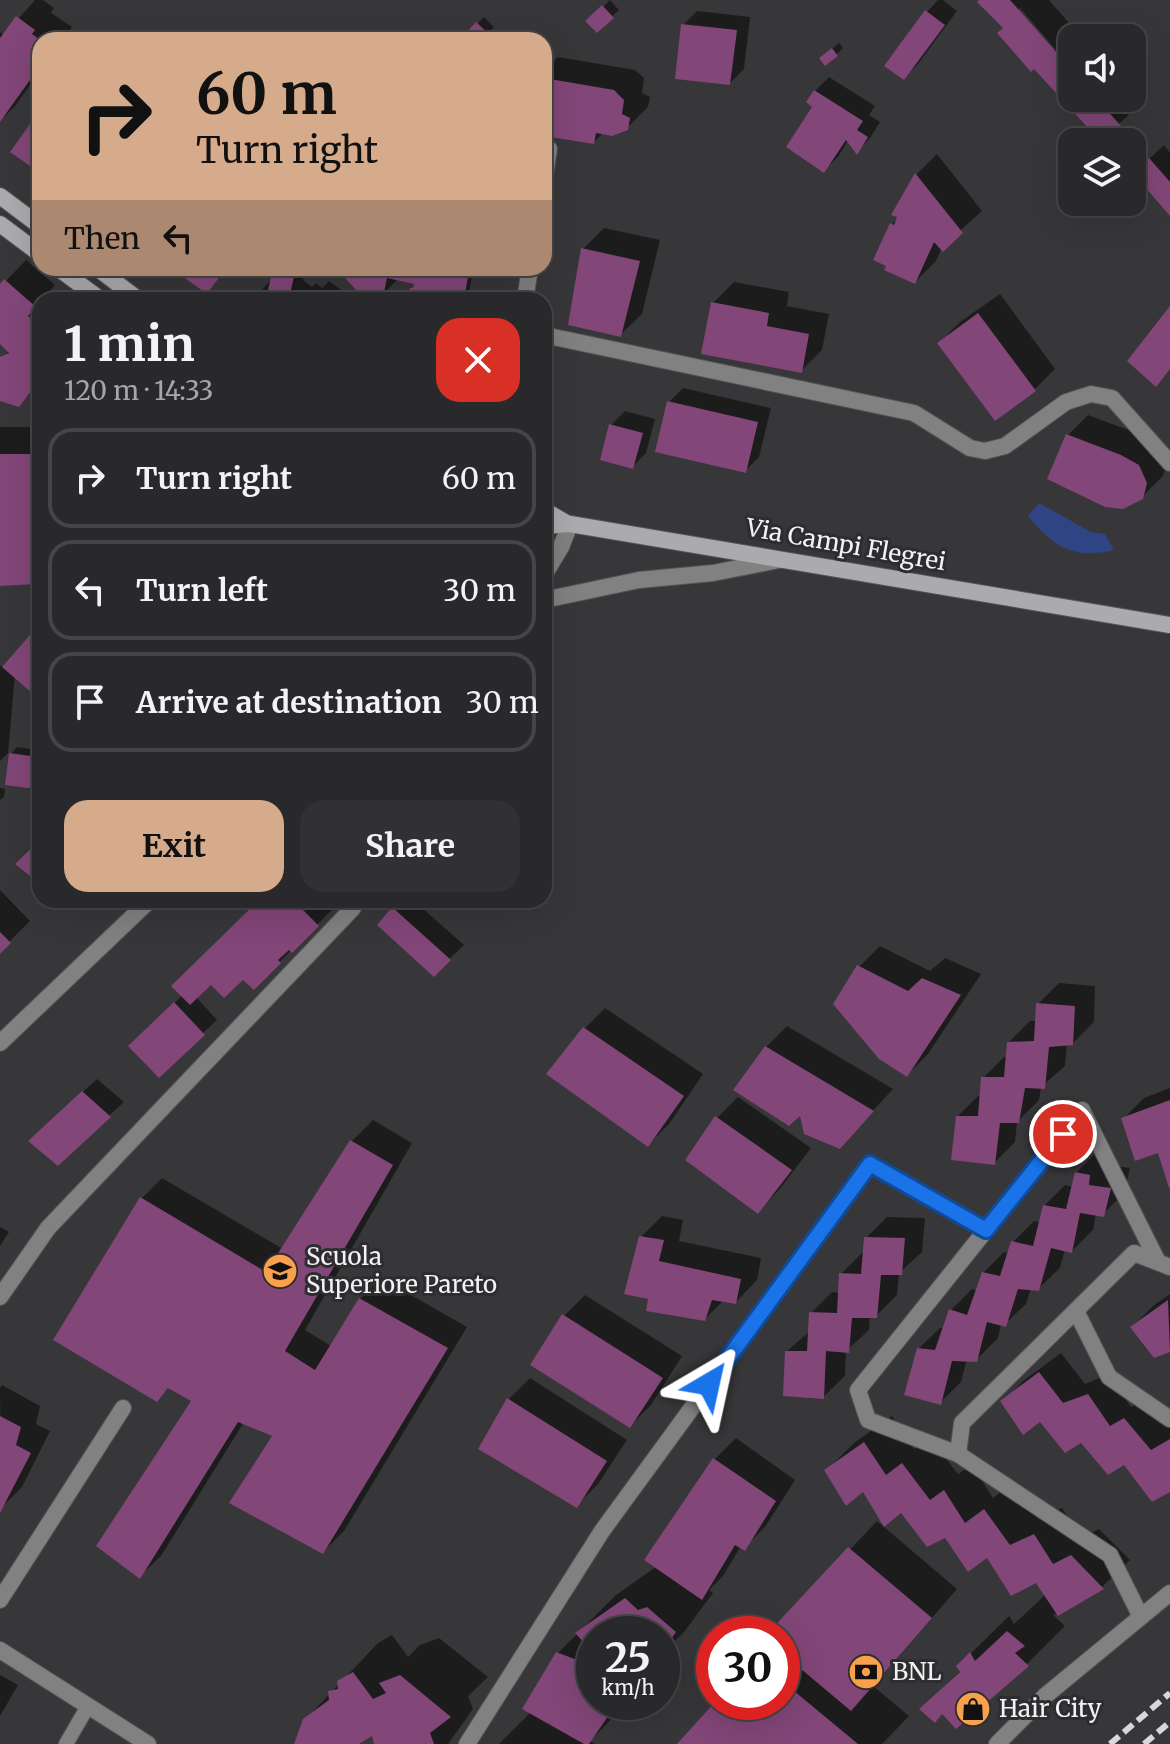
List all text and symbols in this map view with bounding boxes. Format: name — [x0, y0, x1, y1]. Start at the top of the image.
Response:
map controls — [1058, 24, 1146, 216]
button: sound — [1058, 24, 1146, 112]
text: 60 m — [196, 59, 337, 129]
icon: right — [64, 64, 168, 168]
text: Turn right — [196, 128, 378, 173]
button: layers — [1058, 128, 1146, 216]
icon: left — [156, 216, 200, 260]
text: Then — [64, 219, 140, 257]
text: 1 min — [64, 314, 195, 374]
button: close — [436, 318, 520, 402]
text: 120 m · 14:33 — [64, 374, 213, 407]
icon: right — [68, 456, 112, 500]
text: Turn right — [136, 459, 292, 497]
text: 60 m — [442, 459, 516, 497]
street label: Via Campi Flegrei — [743, 512, 949, 577]
icon: left — [68, 568, 112, 612]
text: Turn left — [136, 571, 268, 609]
text: 30 m — [443, 571, 516, 609]
icon: arrive — [68, 680, 112, 724]
text: Arrive at destination — [136, 683, 442, 721]
text: 30 m — [466, 683, 539, 721]
button: Exit — [64, 800, 284, 892]
button: Share — [300, 800, 520, 892]
pin — [1029, 1100, 1097, 1168]
icon: arrive — [1041, 1112, 1085, 1156]
place label: Scuola Superiore Pareto — [306, 1241, 497, 1300]
school or university icon: Scuola Superiore Pareto — [261, 1252, 299, 1290]
position arrow — [667, 1342, 751, 1426]
speed limit sign: 30 — [696, 1616, 800, 1720]
text: 25 — [605, 1633, 651, 1683]
bank icon: BNL — [847, 1653, 885, 1691]
place label: BNL — [892, 1656, 942, 1687]
text: km/h — [602, 1675, 654, 1700]
shop icon: Hair City — [954, 1690, 992, 1728]
place label: Hair City — [999, 1693, 1102, 1724]

